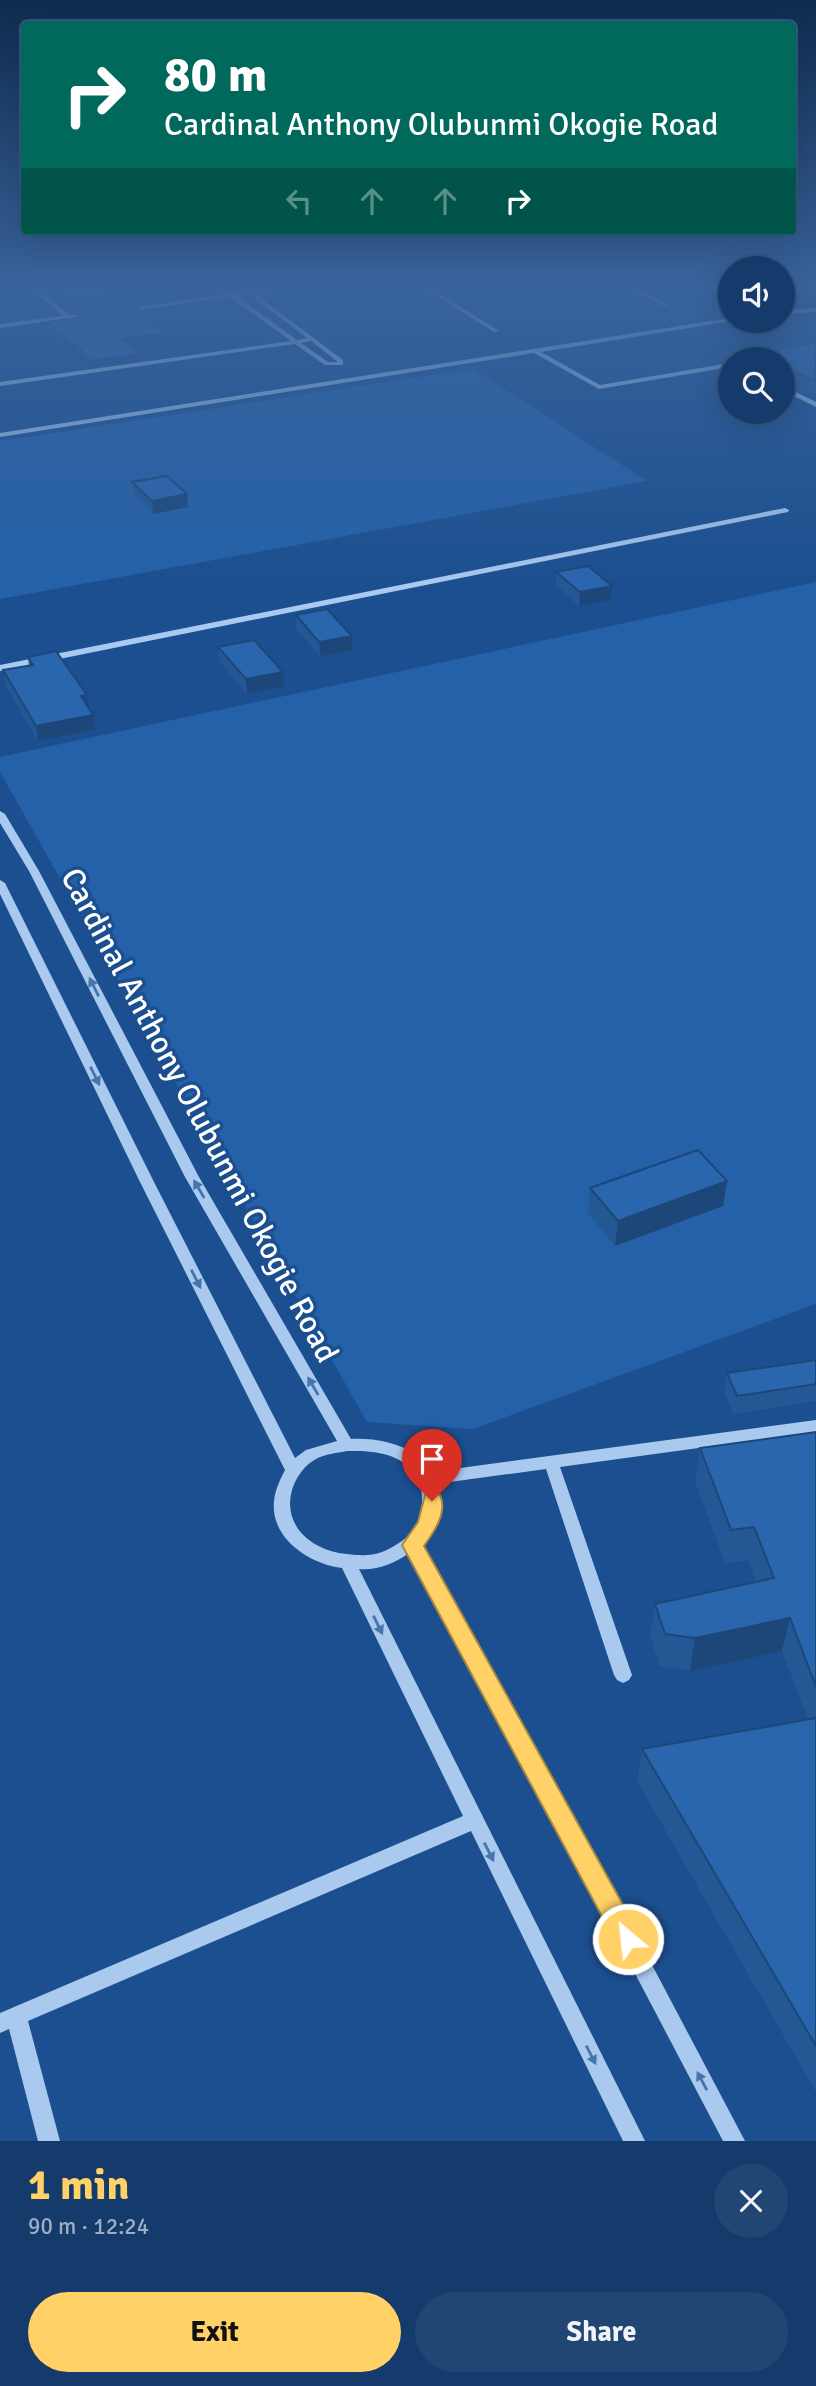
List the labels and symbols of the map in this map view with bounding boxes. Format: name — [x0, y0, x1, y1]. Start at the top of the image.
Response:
street label: Cardinal Anthony Olubunmi Okogie Road — [52, 861, 347, 1369]
one-way arrow — [88, 978, 100, 997]
one-way arrow — [89, 1066, 100, 1086]
one-way arrow — [193, 1180, 205, 1199]
one-way arrow — [190, 1270, 202, 1290]
one-way arrow — [307, 1376, 319, 1396]
pin — [402, 1429, 462, 1501]
one-way arrow — [372, 1615, 383, 1635]
one-way arrow — [483, 1842, 494, 1862]
position arrow — [591, 1902, 665, 1976]
one-way arrow — [585, 2045, 596, 2065]
one-way arrow — [696, 2071, 708, 2090]

